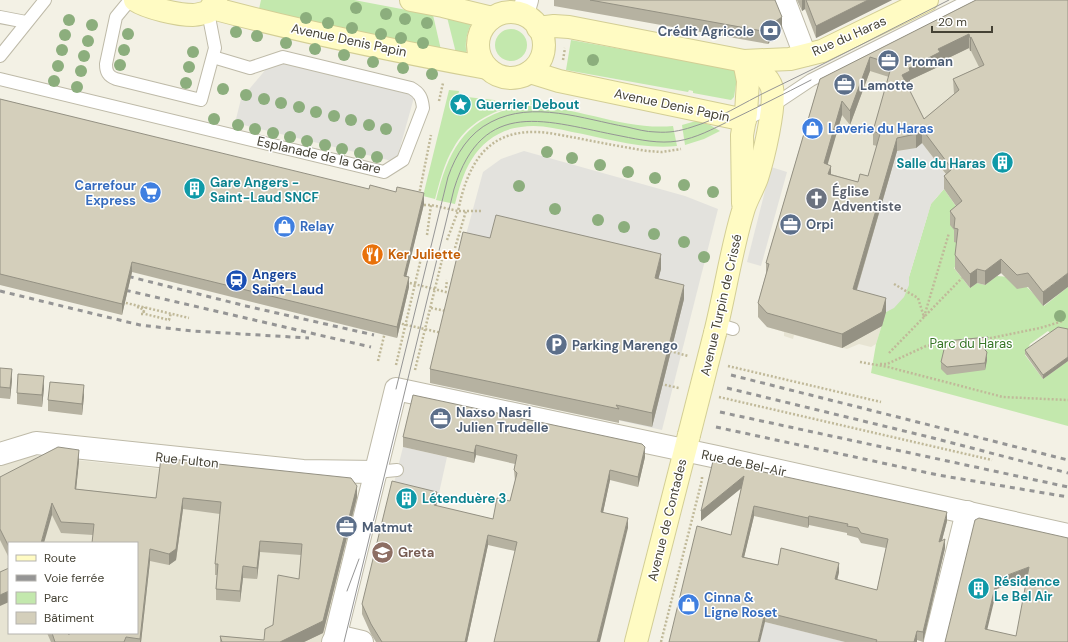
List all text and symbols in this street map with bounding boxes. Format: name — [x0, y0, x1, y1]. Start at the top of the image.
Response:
scale bar — [932, 8, 992, 34]
street label: Rue du Haras — [809, 12, 889, 60]
text: 20 m — [938, 14, 967, 30]
bank icon: Crédit Agricole — [757, 18, 783, 44]
street label: Avenue Denis Papin — [290, 19, 408, 61]
place label: Crédit Agricole — [658, 23, 754, 40]
office icon: Proman — [876, 48, 902, 74]
place label: Proman — [904, 53, 953, 70]
office icon: Lamotte — [831, 72, 857, 98]
place label: Lamotte — [860, 77, 914, 94]
street label: Avenue Denis Papin — [613, 84, 731, 126]
place icon: Guerrier Debout — [447, 91, 473, 117]
place label: Guerrier Debout — [476, 96, 579, 113]
shop icon: Laverie du Haras — [800, 115, 826, 141]
place label: Laverie du Haras — [828, 120, 934, 137]
street label: Esplanade de la Gare — [255, 132, 383, 178]
building icon: Salle du Haras — [989, 150, 1015, 176]
place label: Salle du Haras — [896, 155, 986, 172]
place label: Gare Angers - Saint-Laud SNCF — [210, 174, 319, 206]
building icon: Gare Angers - Saint-Laud SNCF — [181, 176, 207, 202]
place label: Carrefour Express — [75, 177, 137, 209]
supermarket icon: Carrefour Express — [138, 179, 164, 205]
place label: Église Adventiste — [832, 182, 902, 215]
church icon: Église Adventiste — [803, 185, 829, 211]
office icon: Orpi — [778, 211, 804, 237]
shop icon: Relay — [271, 213, 297, 239]
place label: Orpi — [806, 216, 834, 233]
place label: Relay — [300, 218, 334, 235]
street label: Avenue Turpin de Crissé — [696, 232, 746, 378]
restaurant icon: Ker Juliette — [360, 241, 386, 267]
place label: Ker Juliette — [388, 246, 461, 263]
place label: Angers Saint-Laud — [252, 266, 324, 298]
station icon: Angers Saint-Laud — [224, 268, 250, 294]
parking icon: Parking Marengo — [543, 332, 569, 358]
park label: Parc du Haras — [929, 335, 1013, 352]
place label: Parking Marengo — [572, 337, 678, 354]
place label: Naxso Nasri Julien Trudelle — [456, 404, 549, 436]
office icon: Naxso Nasri Julien Trudelle — [427, 406, 453, 432]
street label: Rue de Bel-Air — [700, 446, 788, 480]
street label: Rue Fulton — [155, 448, 219, 472]
street label: Avenue de Contades — [644, 457, 690, 583]
building icon: Létenduère 3 — [393, 485, 419, 511]
place label: Létenduère 3 — [422, 490, 506, 507]
office icon: Matmut — [334, 514, 360, 540]
place label: Matmut — [362, 519, 413, 536]
school or university icon: Greta — [370, 539, 396, 565]
legend — [8, 542, 138, 634]
place label: Greta — [398, 544, 434, 561]
text: Route — [44, 550, 76, 566]
text: Voie ferrée — [44, 570, 104, 586]
place label: Résidence Le Bel Air — [994, 573, 1060, 605]
building icon: Résidence Le Bel Air — [966, 575, 992, 601]
place label: Cinna & Ligne Roset — [704, 589, 778, 621]
text: Parc — [44, 590, 68, 606]
shop icon: Cinna & Ligne Roset — [675, 591, 701, 617]
text: Bâtiment — [44, 610, 95, 626]

